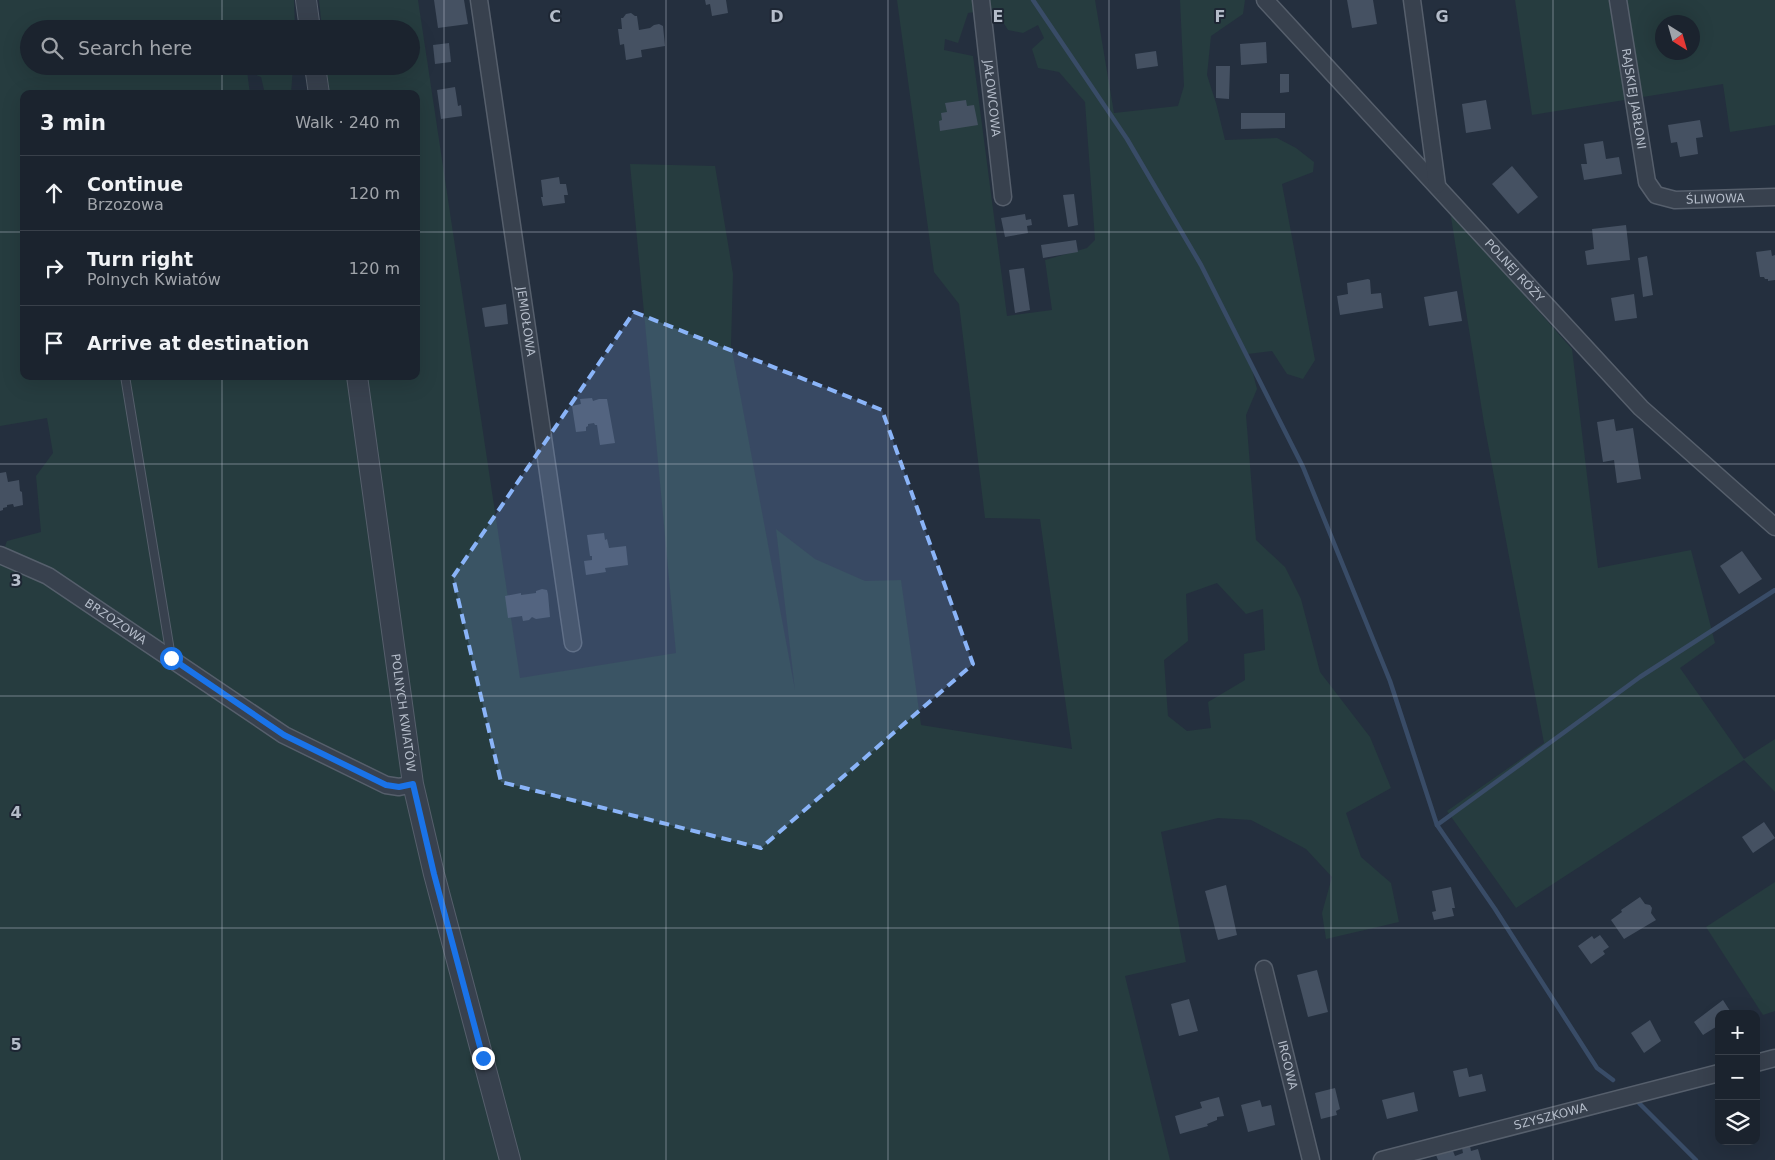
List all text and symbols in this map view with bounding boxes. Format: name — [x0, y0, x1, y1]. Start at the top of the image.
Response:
text: C — [549, 7, 561, 26]
text: D — [770, 7, 784, 26]
text: E — [993, 7, 1003, 26]
text: F — [1215, 7, 1225, 26]
text: G — [1435, 7, 1449, 26]
north arrow — [1655, 15, 1700, 60]
search box — [20, 20, 420, 75]
icon: search — [38, 34, 66, 62]
text: Search here — [78, 37, 192, 59]
street label: RAJSKIEJ JABŁONI — [1619, 47, 1649, 150]
street label: JAŁOWCOWA — [981, 58, 1003, 138]
text: 3 min — [40, 111, 106, 135]
text: Walk · 240 m — [295, 113, 400, 132]
text: Continue — [87, 173, 183, 195]
icon: ahead — [40, 179, 68, 207]
text: 120 m — [349, 184, 400, 203]
street label: ŚLIWOWA — [1686, 191, 1746, 207]
text: Brzozowa — [87, 195, 164, 214]
street label: POLNEJ RÓŻY — [1482, 236, 1547, 306]
text: Turn right — [87, 248, 193, 270]
icon: right — [40, 254, 68, 282]
text: 120 m — [349, 259, 400, 278]
text: Polnych Kwiatów — [87, 270, 221, 289]
street label: JEMIOŁOWA — [514, 285, 538, 358]
icon: arrive — [40, 329, 68, 357]
text: Arrive at destination — [87, 332, 309, 354]
text: 3 — [10, 571, 22, 590]
street label: BRZOZOWA — [82, 596, 150, 648]
route start — [160, 647, 183, 670]
street label: POLNYCH KWIATÓW — [388, 653, 418, 773]
text: 4 — [10, 803, 22, 822]
map controls — [1715, 1010, 1760, 1145]
button: + — [1715, 1010, 1760, 1055]
text: 5 — [10, 1035, 22, 1054]
street label: IRGOWA — [1275, 1039, 1301, 1092]
route end — [472, 1047, 495, 1070]
button: − — [1715, 1055, 1760, 1100]
street label: SZYSZKOWA — [1512, 1100, 1589, 1133]
button: layers — [1715, 1100, 1760, 1145]

